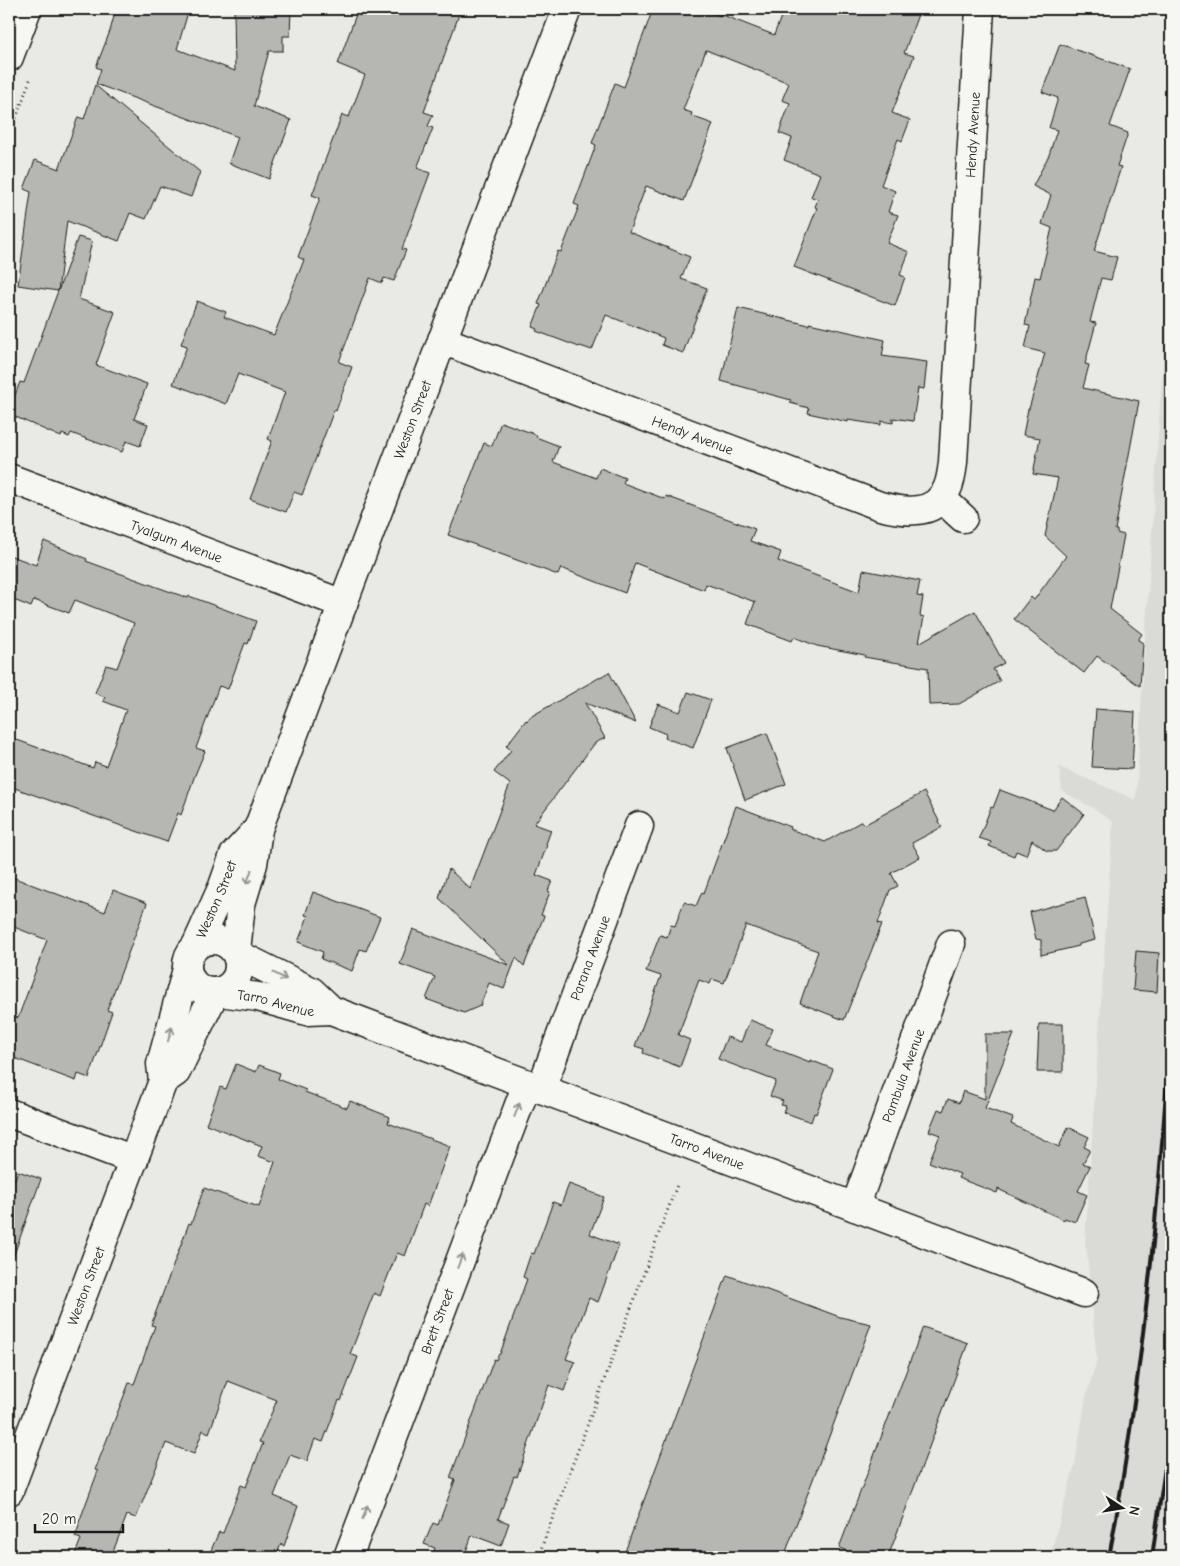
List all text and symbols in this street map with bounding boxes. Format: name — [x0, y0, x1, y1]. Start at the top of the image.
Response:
street label: Hendy Avenue — [962, 92, 984, 178]
street label: Weston Street — [390, 377, 436, 461]
street label: Hendy Avenue — [649, 412, 736, 459]
street label: Tyalgum Avenue — [128, 517, 225, 567]
street label: Weston Street — [193, 857, 241, 941]
one-way arrow — [244, 869, 253, 884]
street label: Parana Avenue — [567, 913, 614, 1003]
one-way arrow — [273, 971, 288, 981]
street label: Tarro Avenue — [236, 986, 315, 1020]
one-way arrow — [165, 1026, 175, 1042]
street label: Pambula Avenue — [879, 1027, 928, 1125]
one-way arrow — [514, 1102, 523, 1117]
street label: Tarro Avenue — [667, 1130, 747, 1174]
street label: Weston Street — [64, 1244, 109, 1328]
one-way arrow — [456, 1254, 465, 1270]
street label: Brett Street — [418, 1285, 458, 1357]
north arrow — [1098, 1484, 1148, 1534]
scale bar — [35, 1501, 122, 1533]
one-way arrow — [361, 1504, 370, 1520]
text: N — [1125, 1504, 1143, 1517]
text: 20 m — [42, 1510, 76, 1528]

